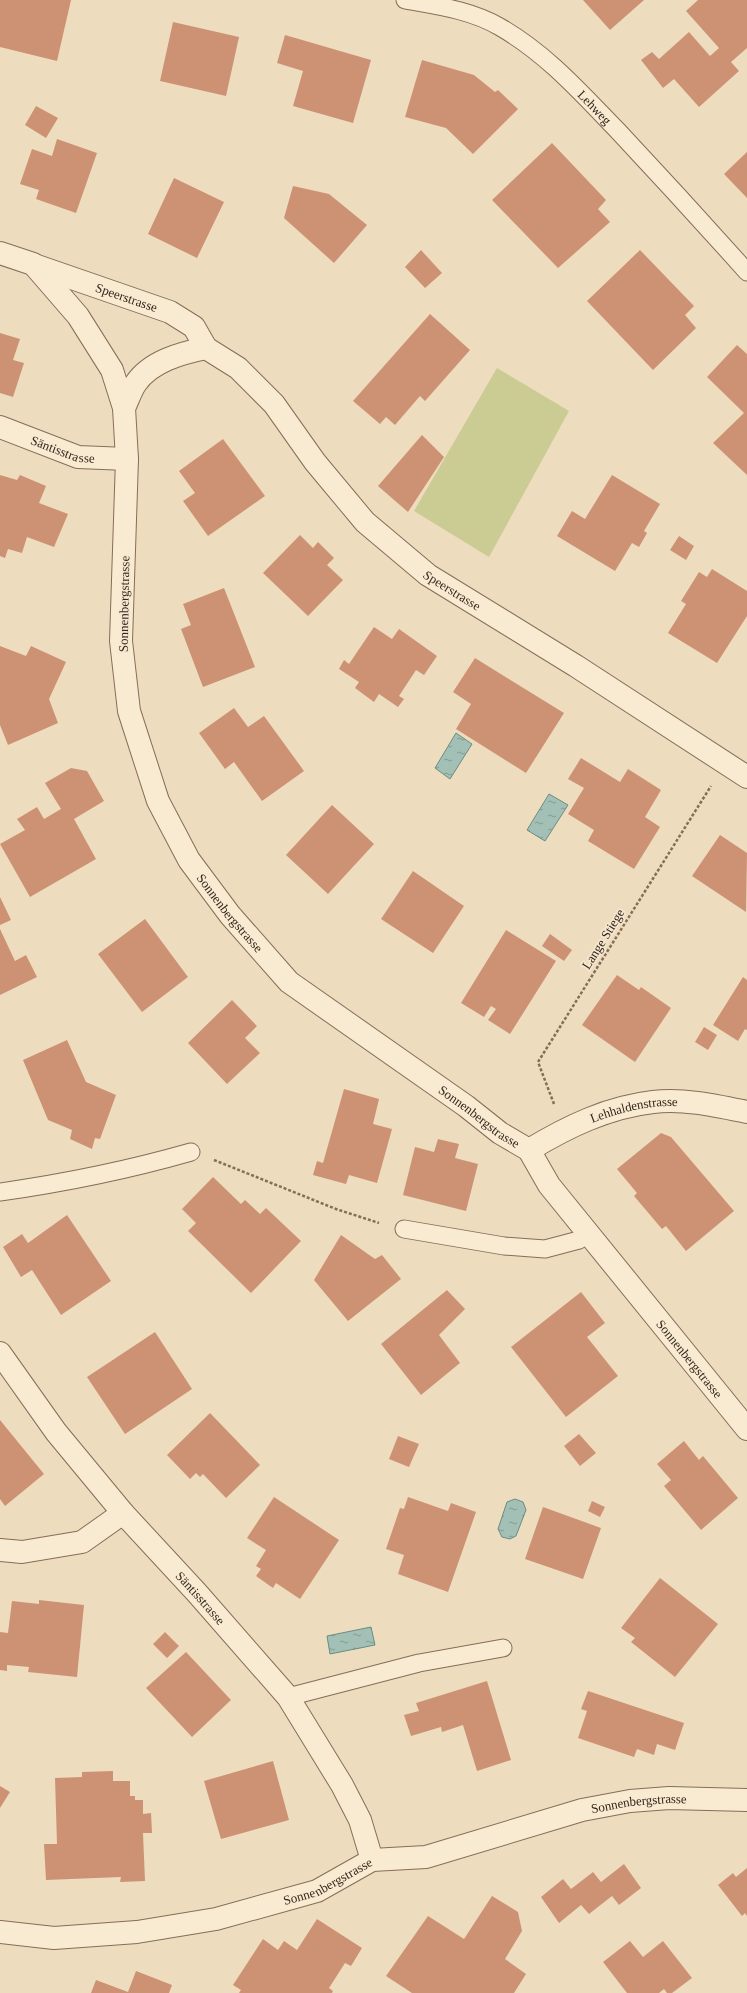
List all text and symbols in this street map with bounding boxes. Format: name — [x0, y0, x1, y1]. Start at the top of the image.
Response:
street label: Lehweg — [575, 87, 615, 128]
street label: Speerstrasse — [94, 279, 160, 315]
street label: Säntisstrasse — [29, 432, 95, 465]
street label: Sonnenbergstrasse — [116, 555, 132, 652]
street label: Speerstrasse — [420, 567, 484, 613]
street label: Sonnenbergstrasse — [194, 870, 267, 955]
street label: Lange Stiege — [579, 906, 628, 972]
street label: Sonnenbergstrasse — [436, 1082, 523, 1151]
street label: Lehhaldenstrasse — [588, 1093, 678, 1125]
street label: Sonnenbergstrasse — [654, 1316, 726, 1401]
street label: Säntisstrasse — [173, 1568, 229, 1628]
street label: Sonnenbergstrasse — [590, 1790, 687, 1816]
street label: Sonnenbergstrasse — [282, 1854, 375, 1908]

